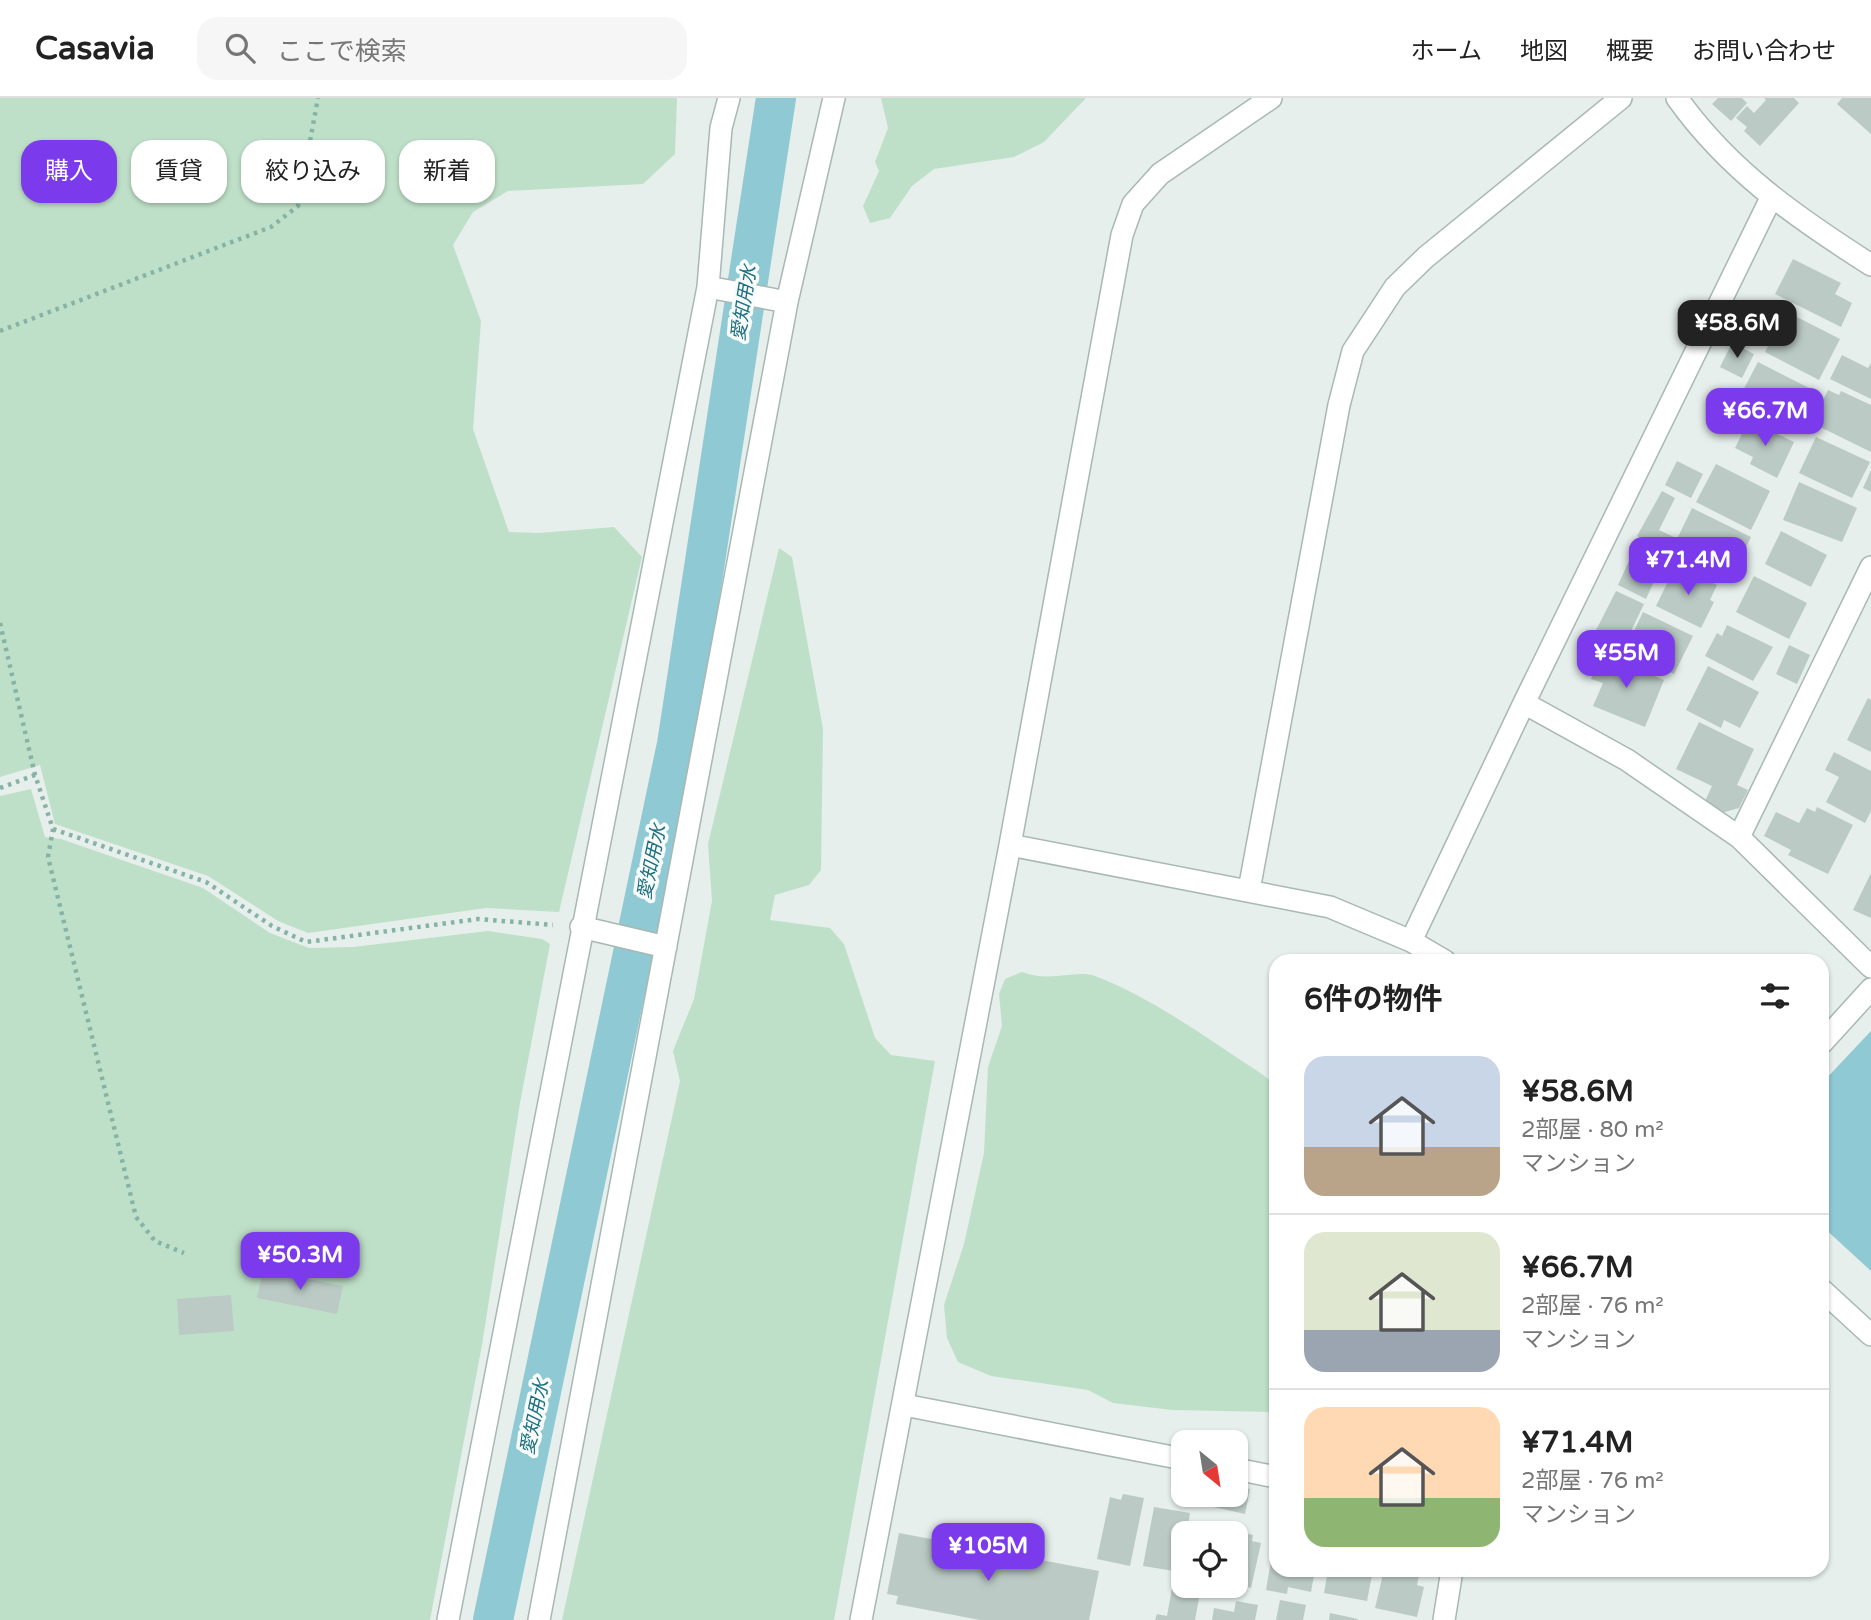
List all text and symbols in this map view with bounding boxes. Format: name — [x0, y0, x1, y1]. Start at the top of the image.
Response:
search box — [197, 17, 687, 80]
text: Casavia — [35, 29, 155, 68]
icon: search — [221, 29, 259, 67]
text: ここで検索 — [277, 36, 407, 67]
text: ホーム — [1411, 37, 1482, 66]
text: 地図 — [1520, 37, 1568, 66]
text: 概要 — [1606, 37, 1654, 66]
text: お問い合わせ — [1692, 37, 1836, 66]
chip: 購入 — [21, 140, 117, 203]
chip: 賃貸 — [131, 140, 227, 203]
chip: 絞り込み — [241, 140, 385, 203]
chip: 新着 — [399, 140, 495, 203]
water label: 愛知用水 — [727, 262, 761, 342]
pin: ¥58.6M — [1680, 300, 1794, 360]
text: ¥58.6M — [1694, 309, 1780, 337]
pin: ¥66.7M — [1708, 388, 1822, 448]
text: ¥66.7M — [1722, 397, 1808, 425]
pin: ¥71.4M — [1631, 538, 1745, 597]
text: ¥71.4M — [1645, 546, 1731, 574]
pin: ¥55M — [1585, 630, 1667, 690]
text: ¥55M — [1593, 639, 1659, 667]
water label: 愛知用水 — [633, 821, 671, 901]
icon: filters — [1756, 977, 1794, 1015]
text: 6件の物件 — [1304, 981, 1443, 1018]
text: ¥58.6M — [1521, 1073, 1634, 1110]
icon: home — [1360, 1084, 1444, 1168]
text: 2部屋 · 80 m² — [1521, 1116, 1664, 1144]
text: マンション — [1521, 1150, 1636, 1178]
pin: ¥50.3M — [243, 1232, 357, 1292]
text: ¥50.3M — [257, 1241, 343, 1269]
text: ¥66.7M — [1521, 1249, 1634, 1286]
icon: home — [1360, 1260, 1444, 1344]
text: 2部屋 · 76 m² — [1521, 1292, 1664, 1320]
text: マンション — [1521, 1326, 1636, 1354]
water label: 愛知用水 — [516, 1376, 554, 1456]
text: ¥71.4M — [1521, 1424, 1633, 1461]
north arrow — [1171, 1430, 1248, 1507]
map controls — [1171, 1430, 1248, 1598]
icon: home — [1360, 1435, 1444, 1519]
text: 2部屋 · 76 m² — [1521, 1467, 1664, 1495]
text: マンション — [1521, 1501, 1636, 1529]
button: locate — [1171, 1521, 1248, 1598]
pin: ¥105M — [939, 1524, 1037, 1583]
text: ¥105M — [948, 1532, 1028, 1560]

